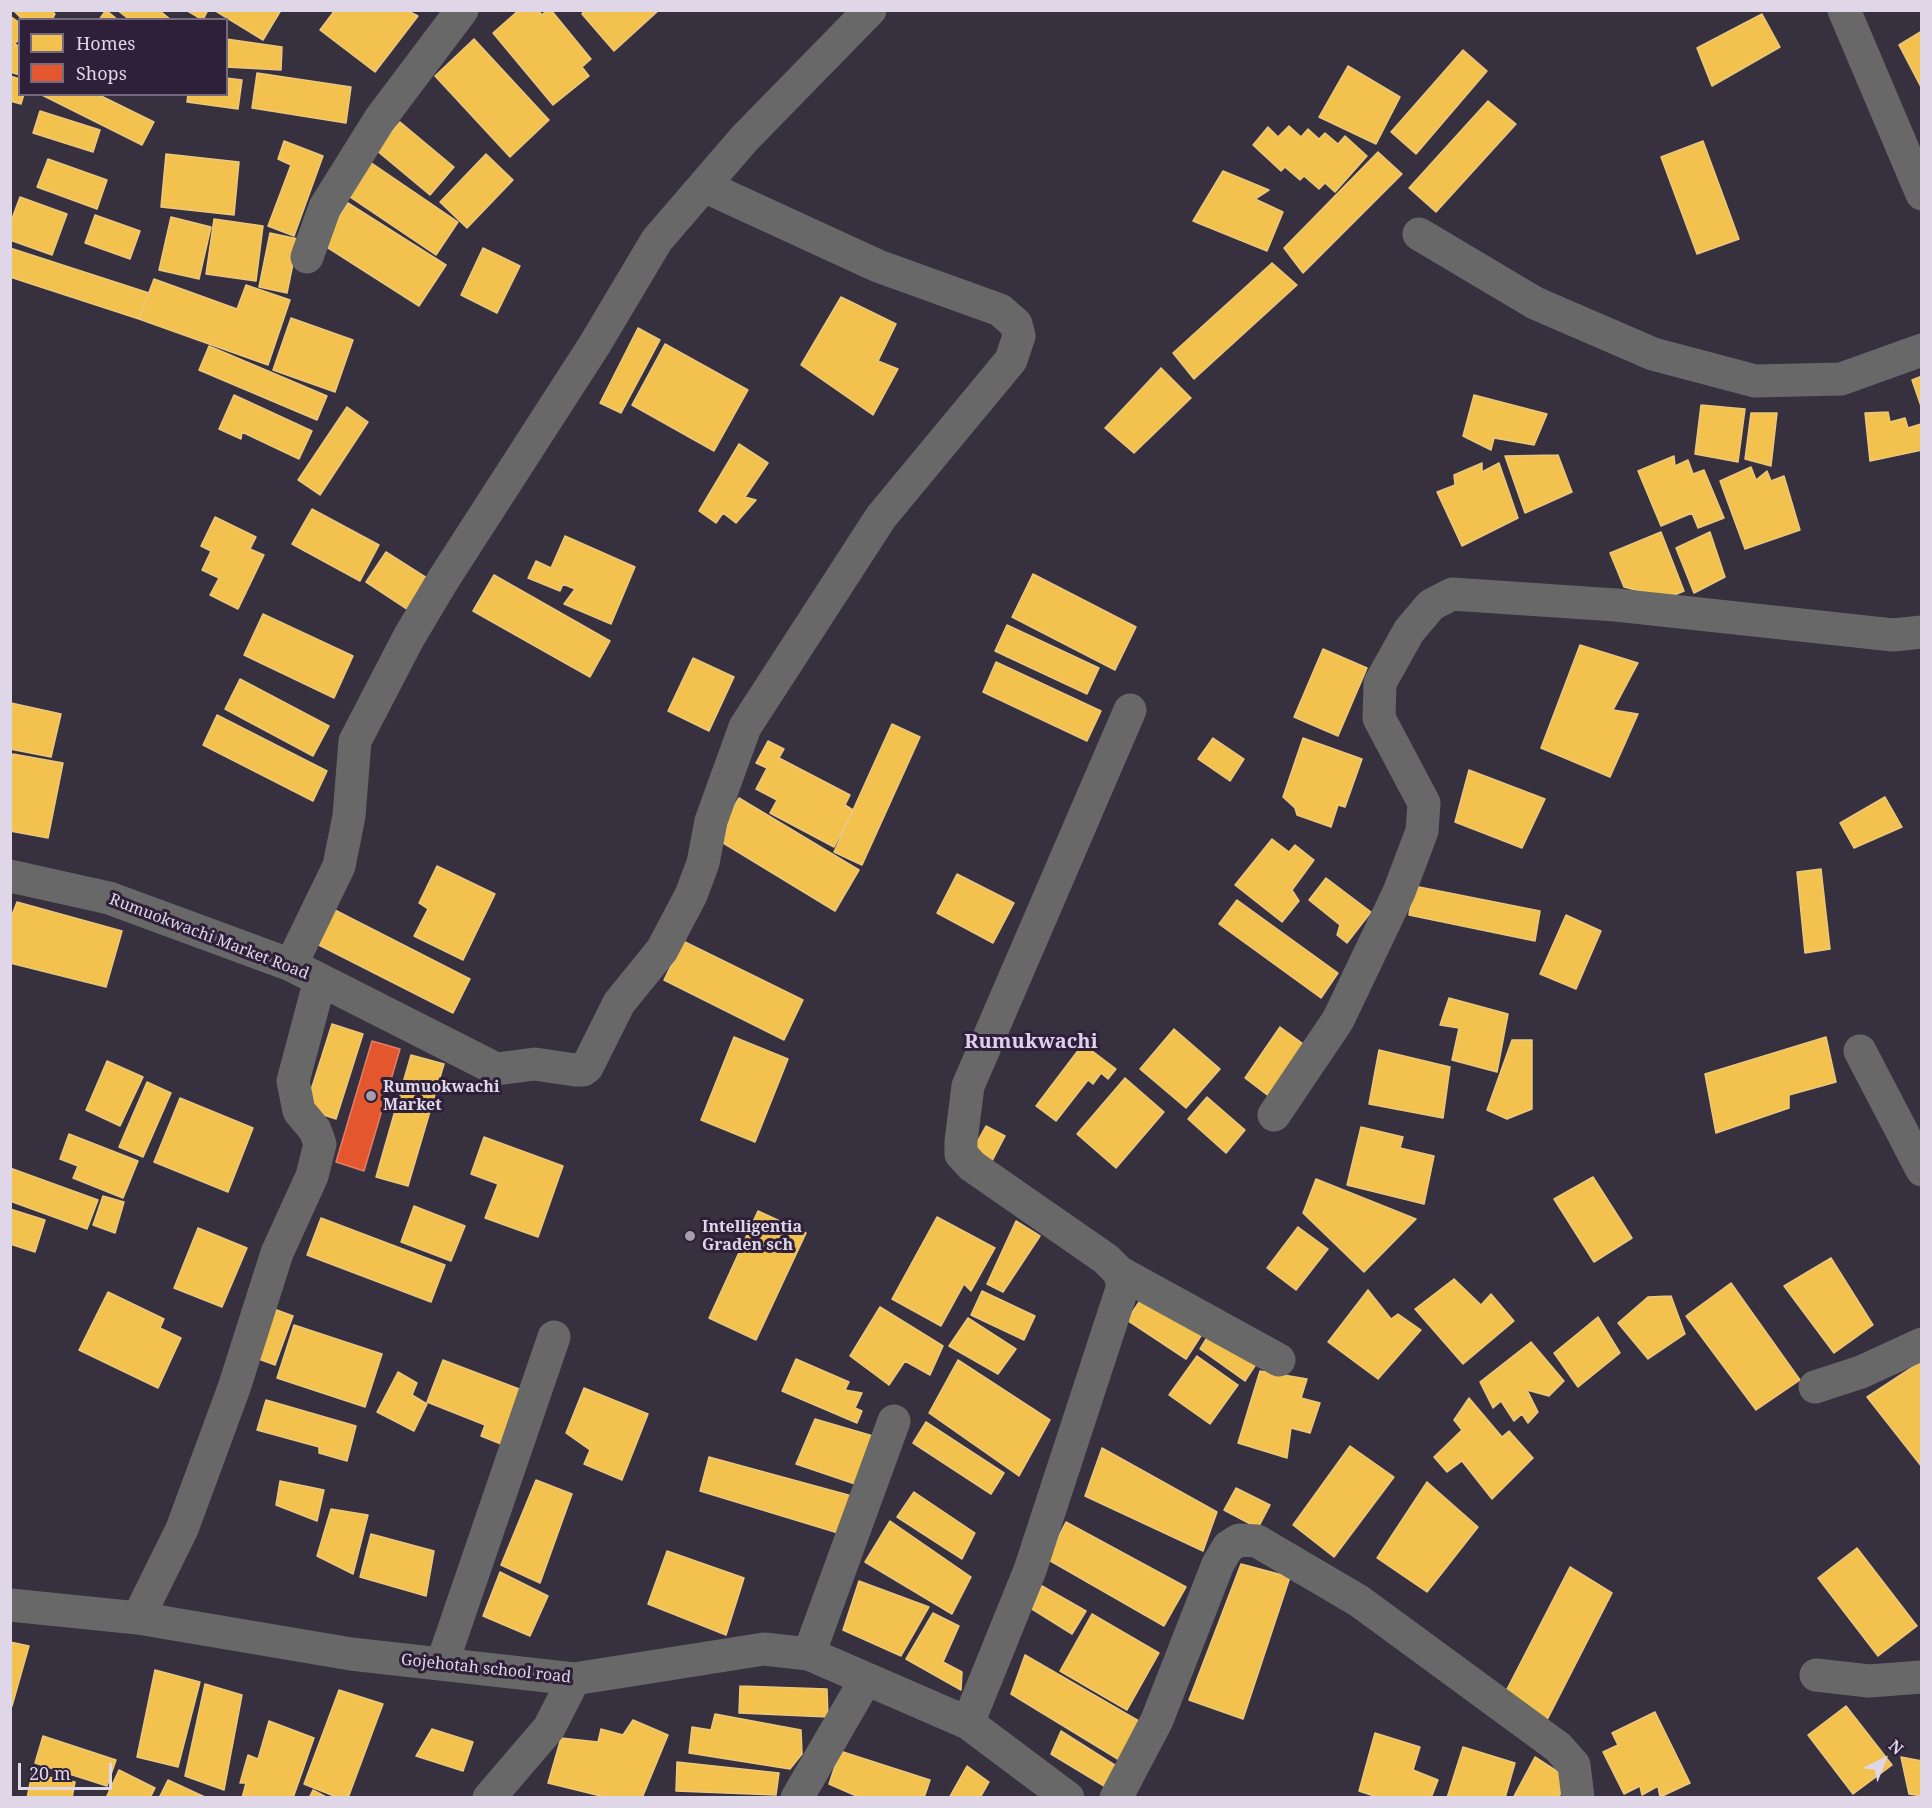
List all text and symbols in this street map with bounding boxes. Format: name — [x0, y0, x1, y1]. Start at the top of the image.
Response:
legend — [18, 18, 228, 96]
text: Homes — [76, 31, 135, 55]
text: Shops — [76, 61, 127, 85]
street label: Rumuokwachi Market Road — [107, 890, 311, 984]
district label: Rumukwachi — [964, 1030, 1098, 1054]
place label: Rumuokwachi Market — [383, 1077, 500, 1115]
marker: Rumuokwachi Market — [364, 1089, 378, 1103]
place label: Intelligentia Graden sch — [702, 1217, 802, 1255]
marker: Intelligentia Graden sch — [683, 1229, 697, 1243]
street label: Gojehotah school road — [400, 1651, 572, 1687]
north arrow — [1854, 1730, 1914, 1790]
text: N — [1884, 1734, 1908, 1759]
scale bar — [21, 1751, 116, 1789]
text: 20 m — [29, 1761, 71, 1785]

